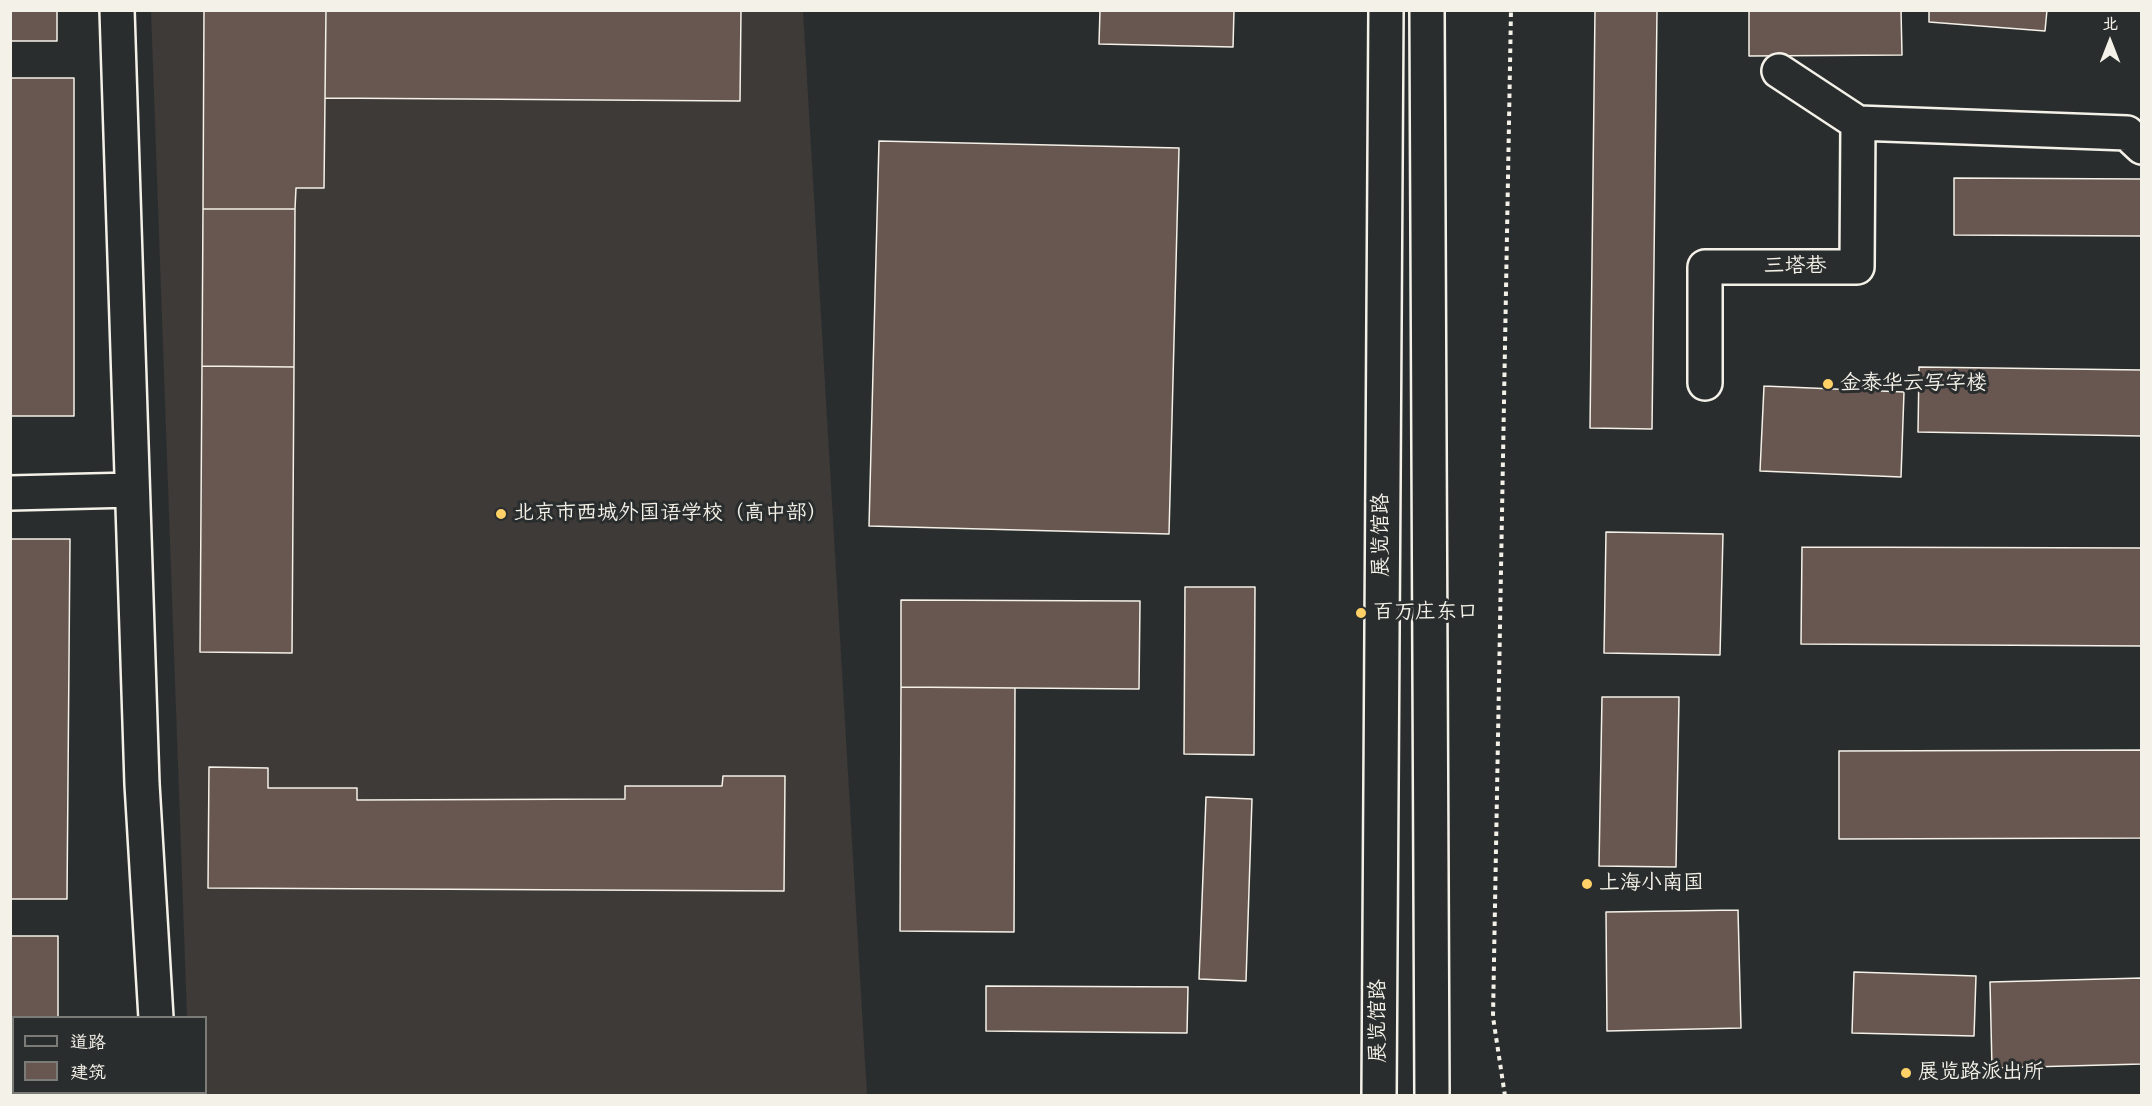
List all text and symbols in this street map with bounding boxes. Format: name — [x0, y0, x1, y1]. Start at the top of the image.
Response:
north arrow — [2080, 12, 2140, 72]
text: 北 — [2102, 14, 2118, 33]
street label: 三塔巷 — [1764, 254, 1826, 280]
place label: 金泰华云写字楼 — [1840, 371, 1987, 397]
marker: 金泰华云写字楼 — [1821, 377, 1835, 391]
street label: 展览馆路 — [1369, 493, 1395, 577]
place label: 北京市西城外国语学校（高中部） — [513, 501, 828, 527]
marker: 北京市西城外国语学校（高中部） — [494, 507, 508, 521]
place label: 百万庄东口 — [1373, 600, 1478, 626]
marker: 百万庄东口 — [1354, 606, 1368, 620]
place label: 上海小南国 — [1599, 871, 1704, 897]
marker: 上海小南国 — [1580, 877, 1594, 891]
street label: 展览馆路 — [1366, 979, 1392, 1063]
legend — [12, 1016, 207, 1094]
text: 道路 — [70, 1031, 106, 1053]
place label: 展览路派出所 — [1918, 1060, 2044, 1086]
text: 建筑 — [70, 1061, 106, 1083]
marker: 展览路派出所 — [1899, 1066, 1913, 1080]

